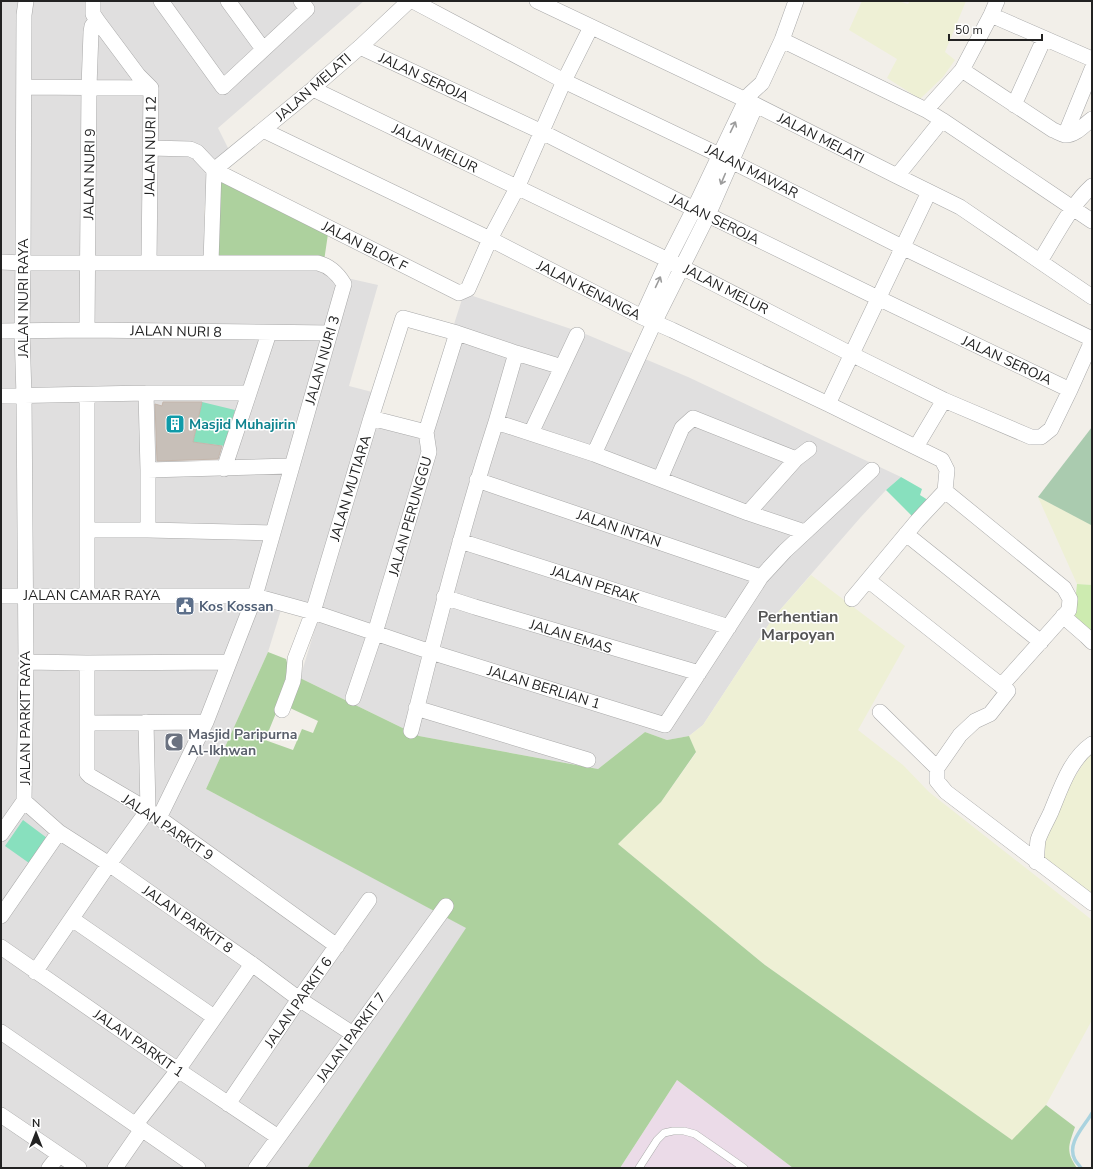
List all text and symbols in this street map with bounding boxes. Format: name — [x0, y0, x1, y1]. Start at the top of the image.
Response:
scale bar — [949, 16, 1042, 42]
text: 50 m — [955, 22, 983, 38]
street label: JALAN SEROJA — [375, 48, 472, 107]
street label: JALAN MELATI — [271, 49, 355, 126]
street label: JALAN NURI 12 — [140, 96, 161, 197]
street label: JALAN MELATI — [773, 108, 867, 168]
street label: JALAN MELUR — [388, 119, 481, 177]
one-way arrow — [730, 121, 737, 133]
street label: JALAN NURI 9 — [79, 128, 100, 221]
street label: JALAN MAWAR — [701, 139, 801, 203]
one-way arrow — [719, 173, 727, 185]
street label: JALAN SEROJA — [666, 189, 763, 249]
street label: JALAN BLOK F — [318, 216, 411, 276]
street label: JALAN NURI RAYA — [14, 238, 33, 359]
street label: JALAN KENANGA — [533, 256, 644, 325]
street label: JALAN MELUR — [679, 259, 772, 319]
one-way arrow — [655, 276, 662, 288]
street label: JALAN NURI 3 — [300, 313, 344, 408]
street label: JALAN NURI 8 — [129, 321, 222, 342]
street label: JALAN SEROJA — [958, 331, 1055, 390]
building icon: Masjid Muhajirin — [164, 413, 186, 435]
place label: Masjid Muhajirin — [189, 415, 296, 434]
street label: JALAN MUTIARA — [325, 433, 376, 544]
street label: JALAN PERUNGGU — [384, 454, 437, 579]
street label: JALAN INTAN — [573, 505, 664, 552]
street label: JALAN PERAK — [547, 561, 641, 608]
street label: JALAN CAMAR RAYA — [23, 586, 160, 605]
public building icon: Kos Kossan — [174, 595, 196, 617]
place label: Kos Kossan — [199, 597, 273, 616]
district label: Perhentian Marpoyan — [758, 606, 838, 646]
street label: JALAN EMAS — [526, 615, 615, 658]
street label: JALAN PARKIT RAYA — [16, 651, 35, 786]
street label: JALAN BERLIAN 1 — [484, 661, 603, 714]
place label: Masjid Paripurna Al-Ikhwan — [188, 725, 297, 760]
mosque icon: Masjid Paripurna Al-Ikhwan — [163, 731, 185, 753]
street label: JALAN PARKIT 9 — [117, 789, 217, 865]
street label: JALAN PARKIT 8 — [138, 881, 237, 958]
street label: JALAN PARKIT 6 — [260, 953, 337, 1052]
street label: JALAN PARKIT 7 — [312, 989, 390, 1087]
street label: JALAN PARKIT 1 — [89, 1005, 188, 1082]
north arrow — [16, 1113, 56, 1153]
text: N — [32, 1116, 40, 1131]

